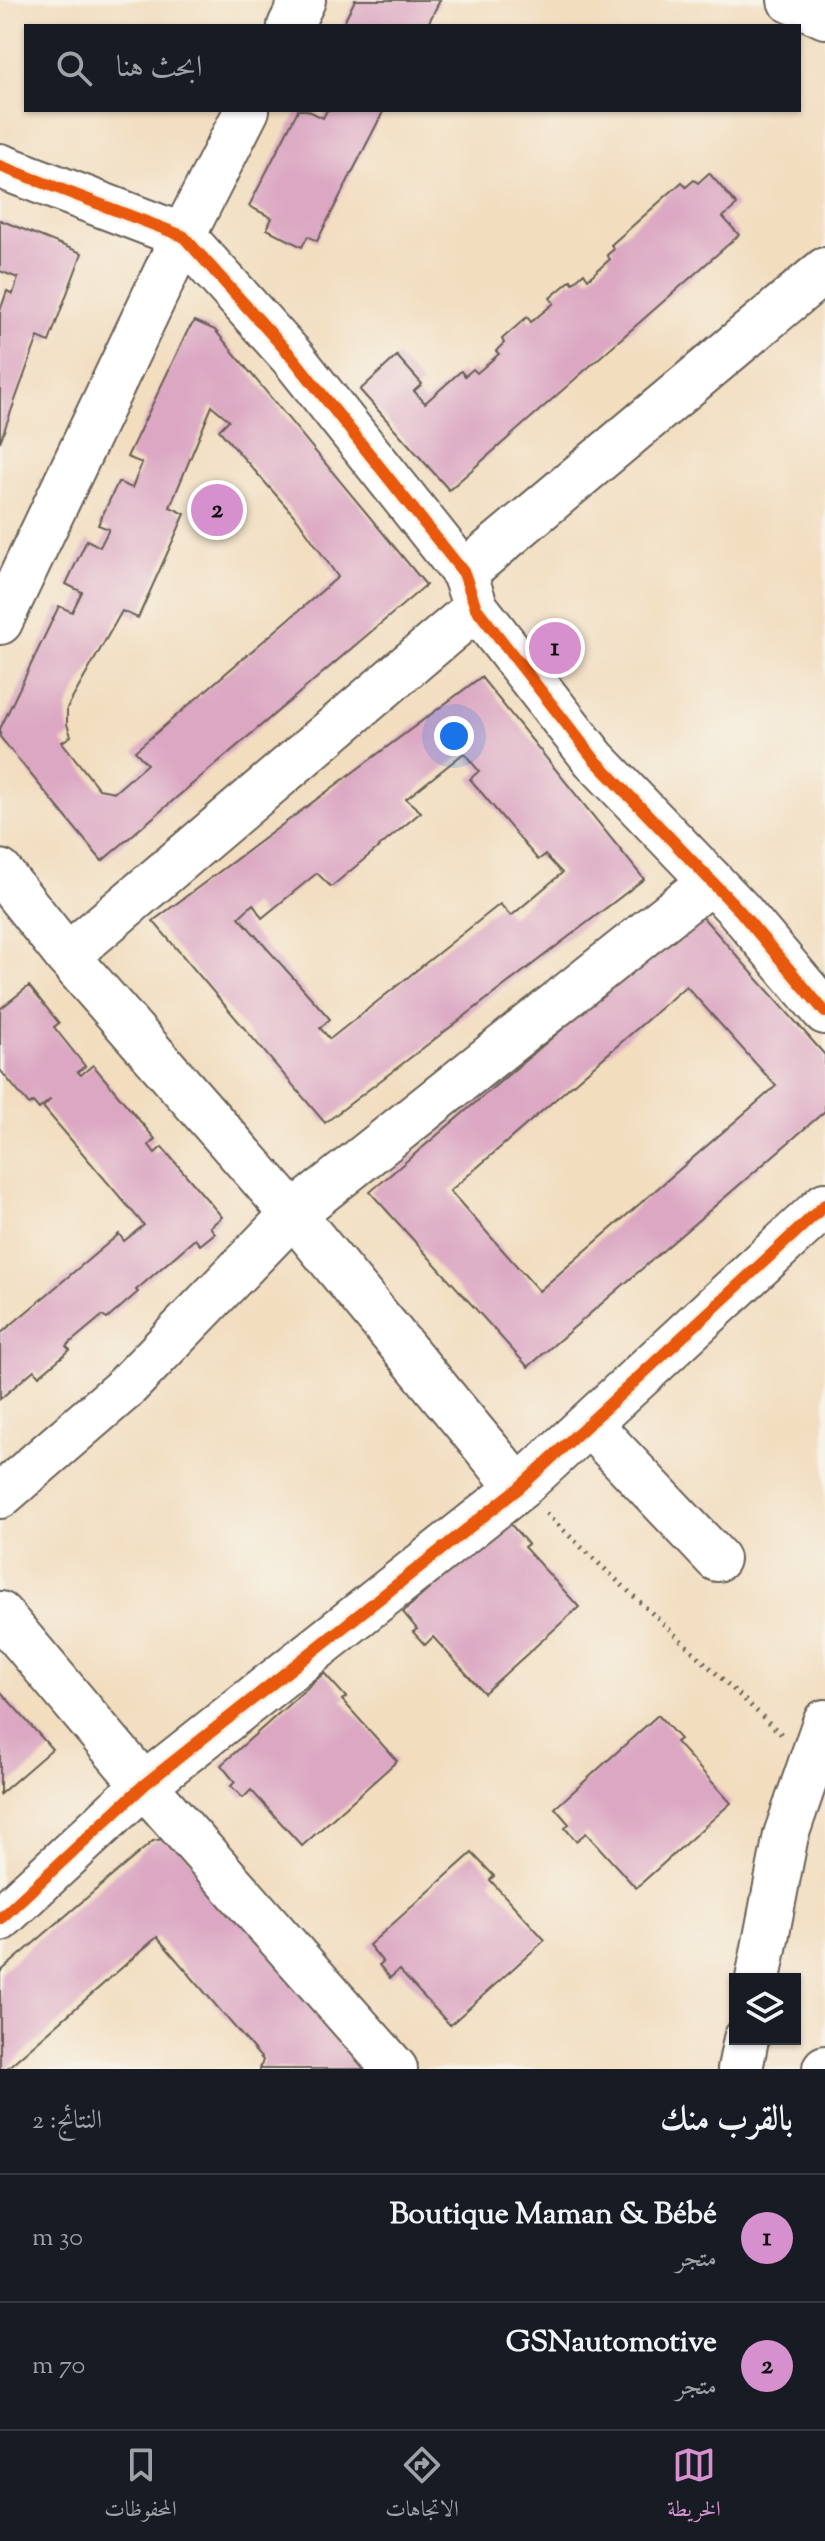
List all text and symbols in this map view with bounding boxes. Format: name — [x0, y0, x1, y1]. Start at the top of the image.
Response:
search box — [24, 24, 801, 112]
icon: search — [52, 46, 96, 90]
text: ابحث هنا — [116, 47, 202, 90]
pin: 2 — [191, 480, 243, 540]
pin: 1 — [529, 618, 581, 678]
your location — [434, 716, 474, 756]
map controls — [729, 1973, 801, 2045]
button: layers — [729, 1973, 801, 2045]
text: بالقرب منك — [660, 2096, 793, 2145]
text: النتائج: 2 — [32, 2103, 102, 2140]
text: Boutique Maman & Bébé — [390, 2194, 717, 2237]
text: 30 m — [32, 2220, 83, 2257]
text: 1 — [763, 2220, 771, 2257]
text: متجر — [676, 2241, 717, 2278]
text: GSNautomotive — [506, 2322, 717, 2365]
text: 70 m — [32, 2348, 85, 2385]
text: 2 — [761, 2348, 773, 2385]
text: متجر — [676, 2369, 717, 2406]
tab: المحفوظات — [104, 2443, 177, 2530]
tab: الاتجاهات — [385, 2443, 459, 2530]
tab: الخريطة — [667, 2443, 721, 2530]

